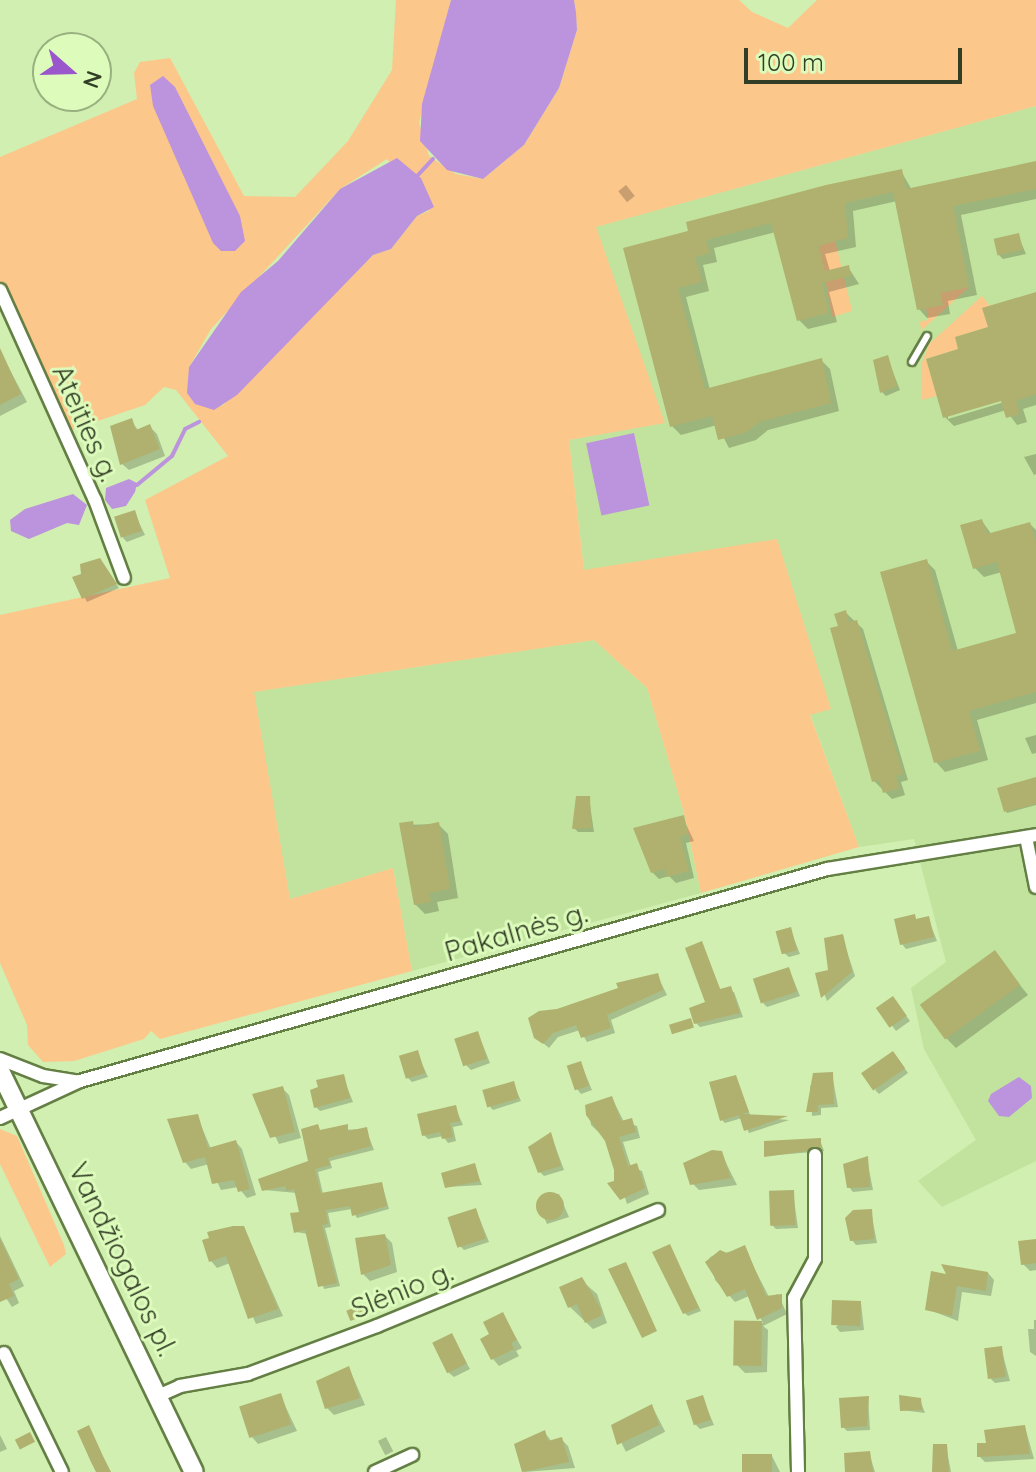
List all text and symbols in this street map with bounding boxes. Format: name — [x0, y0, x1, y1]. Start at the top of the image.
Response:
north arrow — [32, 32, 112, 112]
scale bar — [748, 32, 966, 82]
text: 100 m — [758, 47, 824, 77]
text: N — [77, 67, 109, 92]
street label: Ateities g. — [45, 360, 127, 486]
street label: Pakalnės g. — [441, 896, 591, 968]
street label: Vandžiogalos pl. — [62, 1157, 184, 1361]
street label: Slėnio g. — [346, 1254, 458, 1326]

